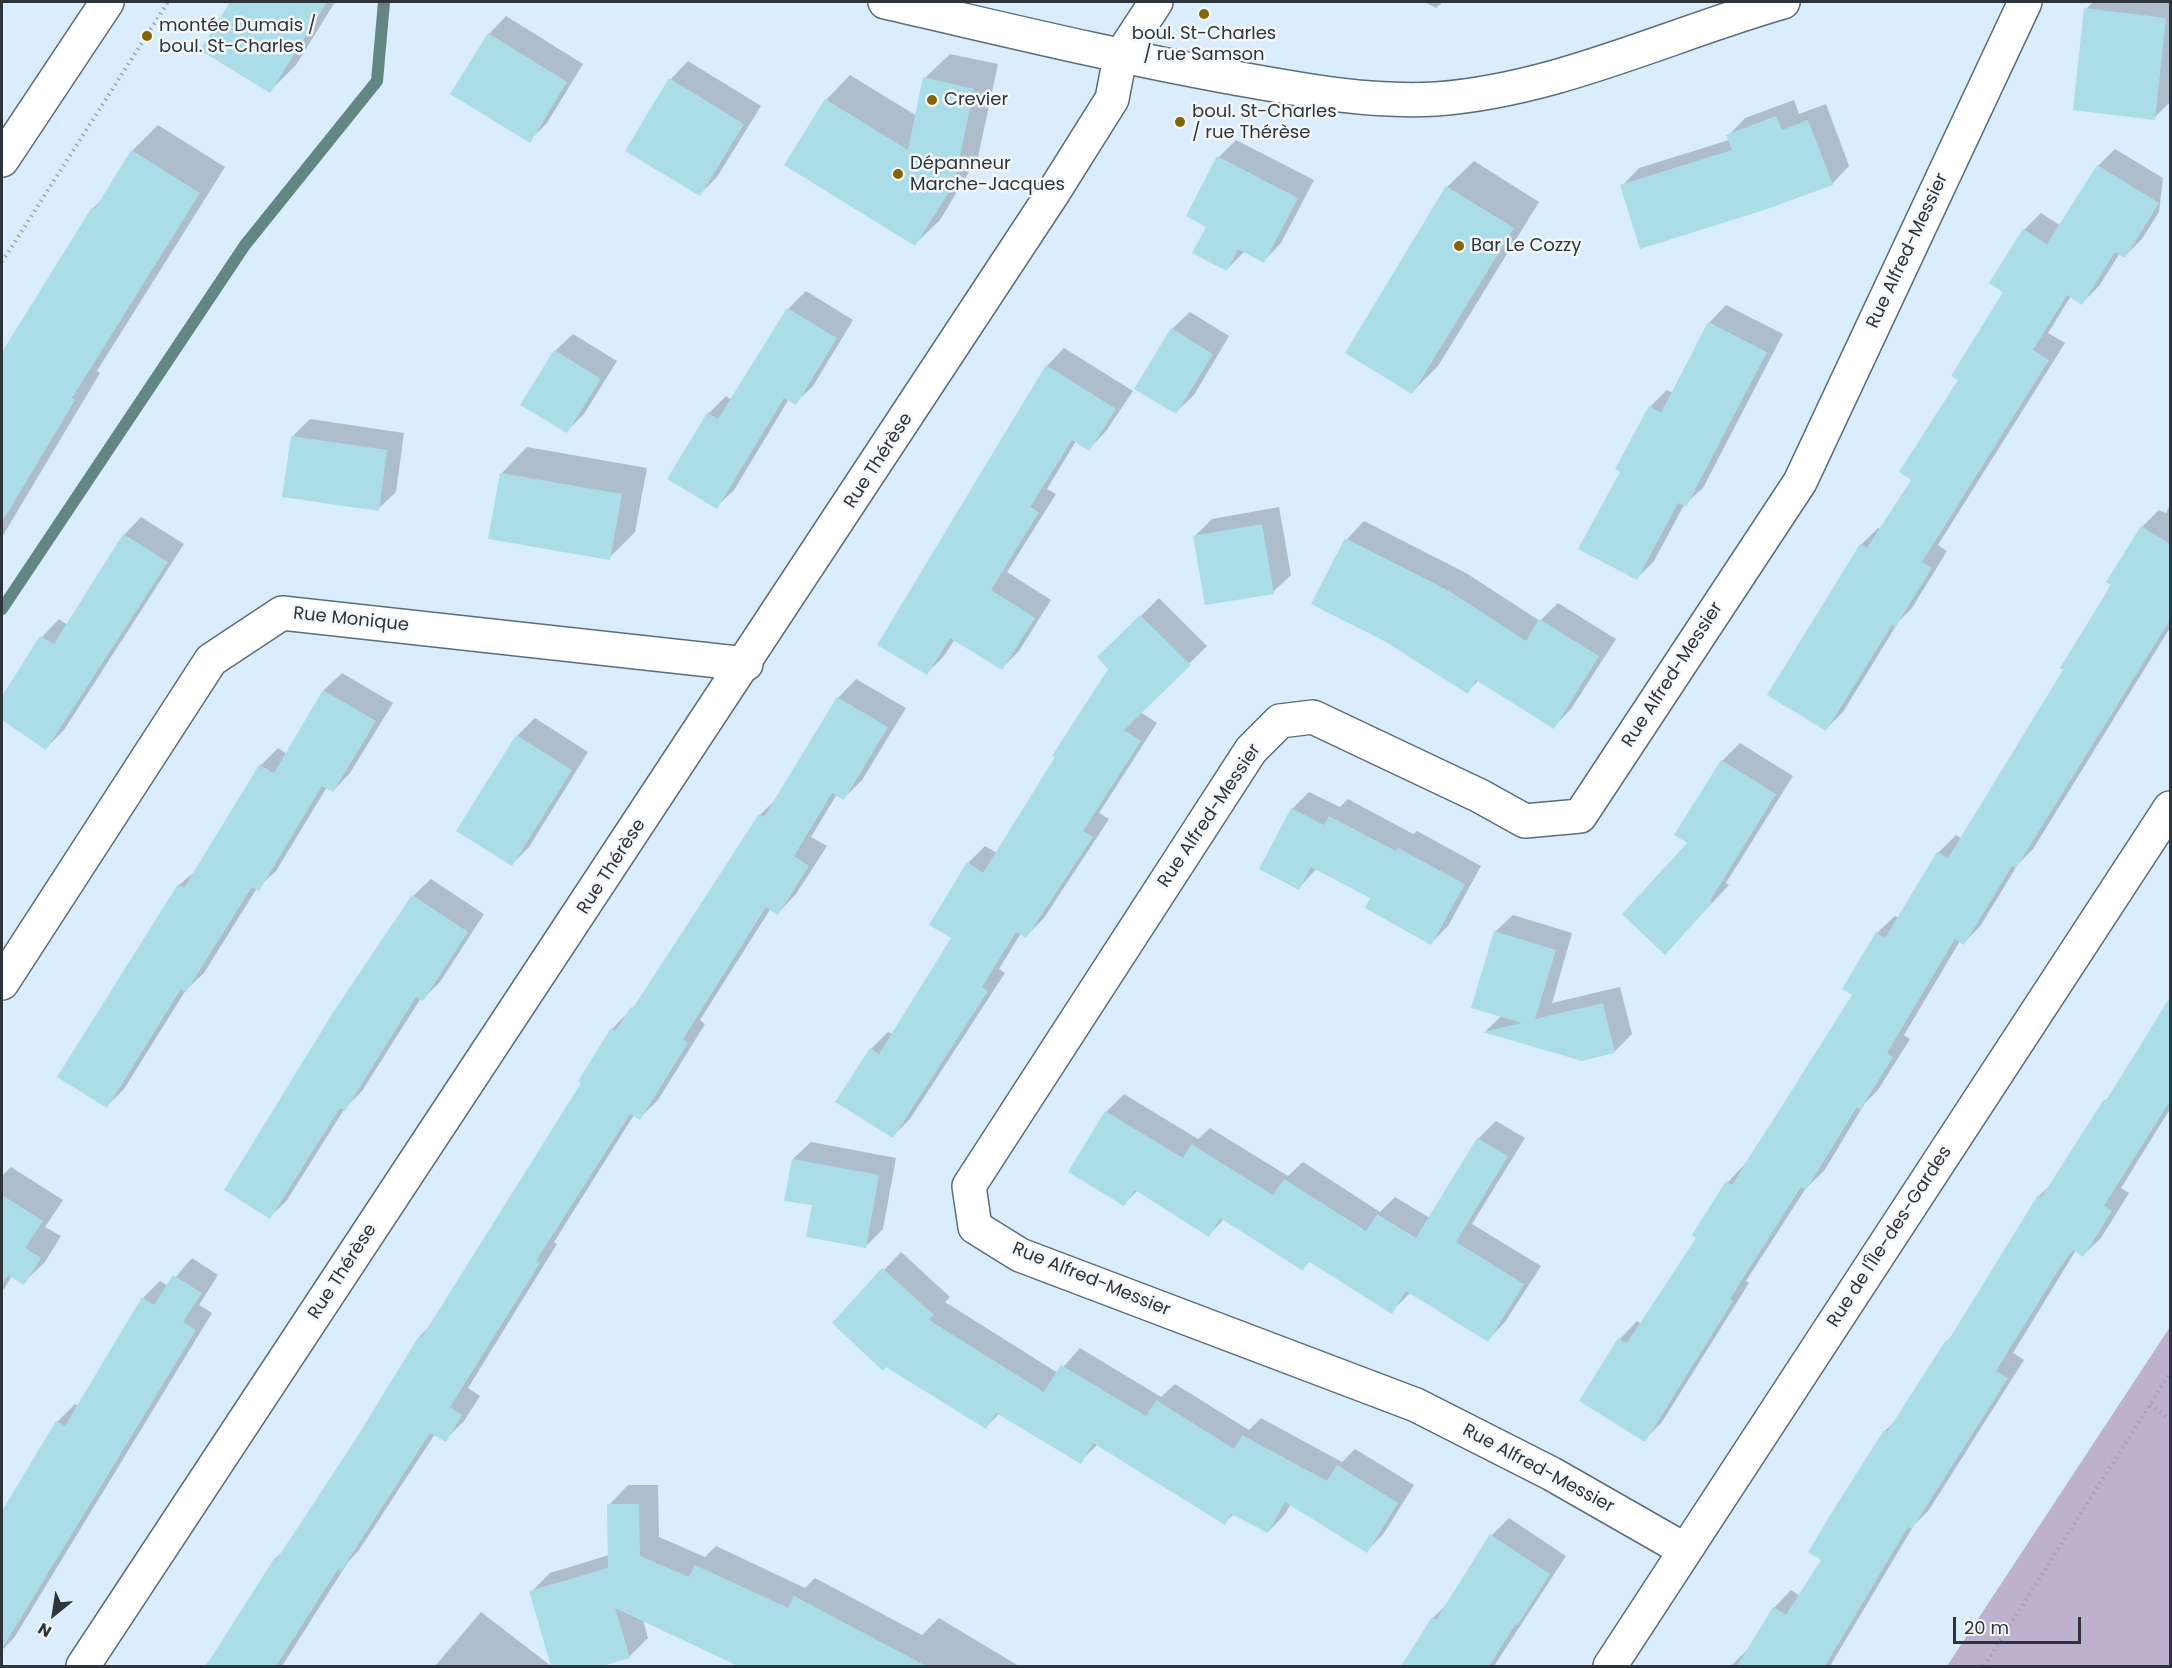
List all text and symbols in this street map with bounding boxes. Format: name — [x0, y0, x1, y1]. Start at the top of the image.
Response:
marker: boul. St-Charles / rue Samson — [1197, 7, 1211, 21]
place label: montée Dumais / boul. St-Charles — [159, 15, 316, 57]
place label: boul. St-Charles / rue Samson — [1132, 23, 1276, 66]
marker: montée Dumais / boul. St-Charles — [140, 29, 154, 43]
place label: Crevier — [944, 89, 1008, 111]
marker: Crevier — [925, 93, 939, 107]
place label: boul. St-Charles / rue Thérèse — [1192, 101, 1337, 144]
marker: boul. St-Charles / rue Thérèse — [1173, 115, 1187, 129]
place label: Dépanneur Marche-Jacques — [910, 153, 1065, 195]
marker: Dépanneur Marche-Jacques — [891, 167, 905, 181]
street label: Rue Alfred-Messier — [1863, 170, 1953, 332]
place label: Bar Le Cozzy — [1471, 235, 1581, 257]
marker: Bar Le Cozzy — [1452, 239, 1466, 253]
street label: Rue Thérèse — [840, 409, 918, 513]
street label: Rue Alfred-Messier — [1618, 598, 1728, 752]
street label: Rue Monique — [292, 603, 410, 637]
street label: Rue Alfred-Messier — [1154, 740, 1266, 892]
street label: Rue Thérèse — [573, 815, 651, 919]
street label: Rue de l'Île-des-Gardes — [1823, 1142, 1957, 1332]
street label: Rue Thérèse — [304, 1220, 382, 1324]
street label: Rue Alfred-Messier — [1009, 1238, 1173, 1322]
street label: Rue Alfred-Messier — [1458, 1420, 1618, 1518]
north arrow — [24, 1584, 84, 1644]
scale bar — [1956, 1605, 2084, 1643]
text: 20 m — [1964, 1615, 2009, 1640]
text: N — [34, 1617, 56, 1643]

